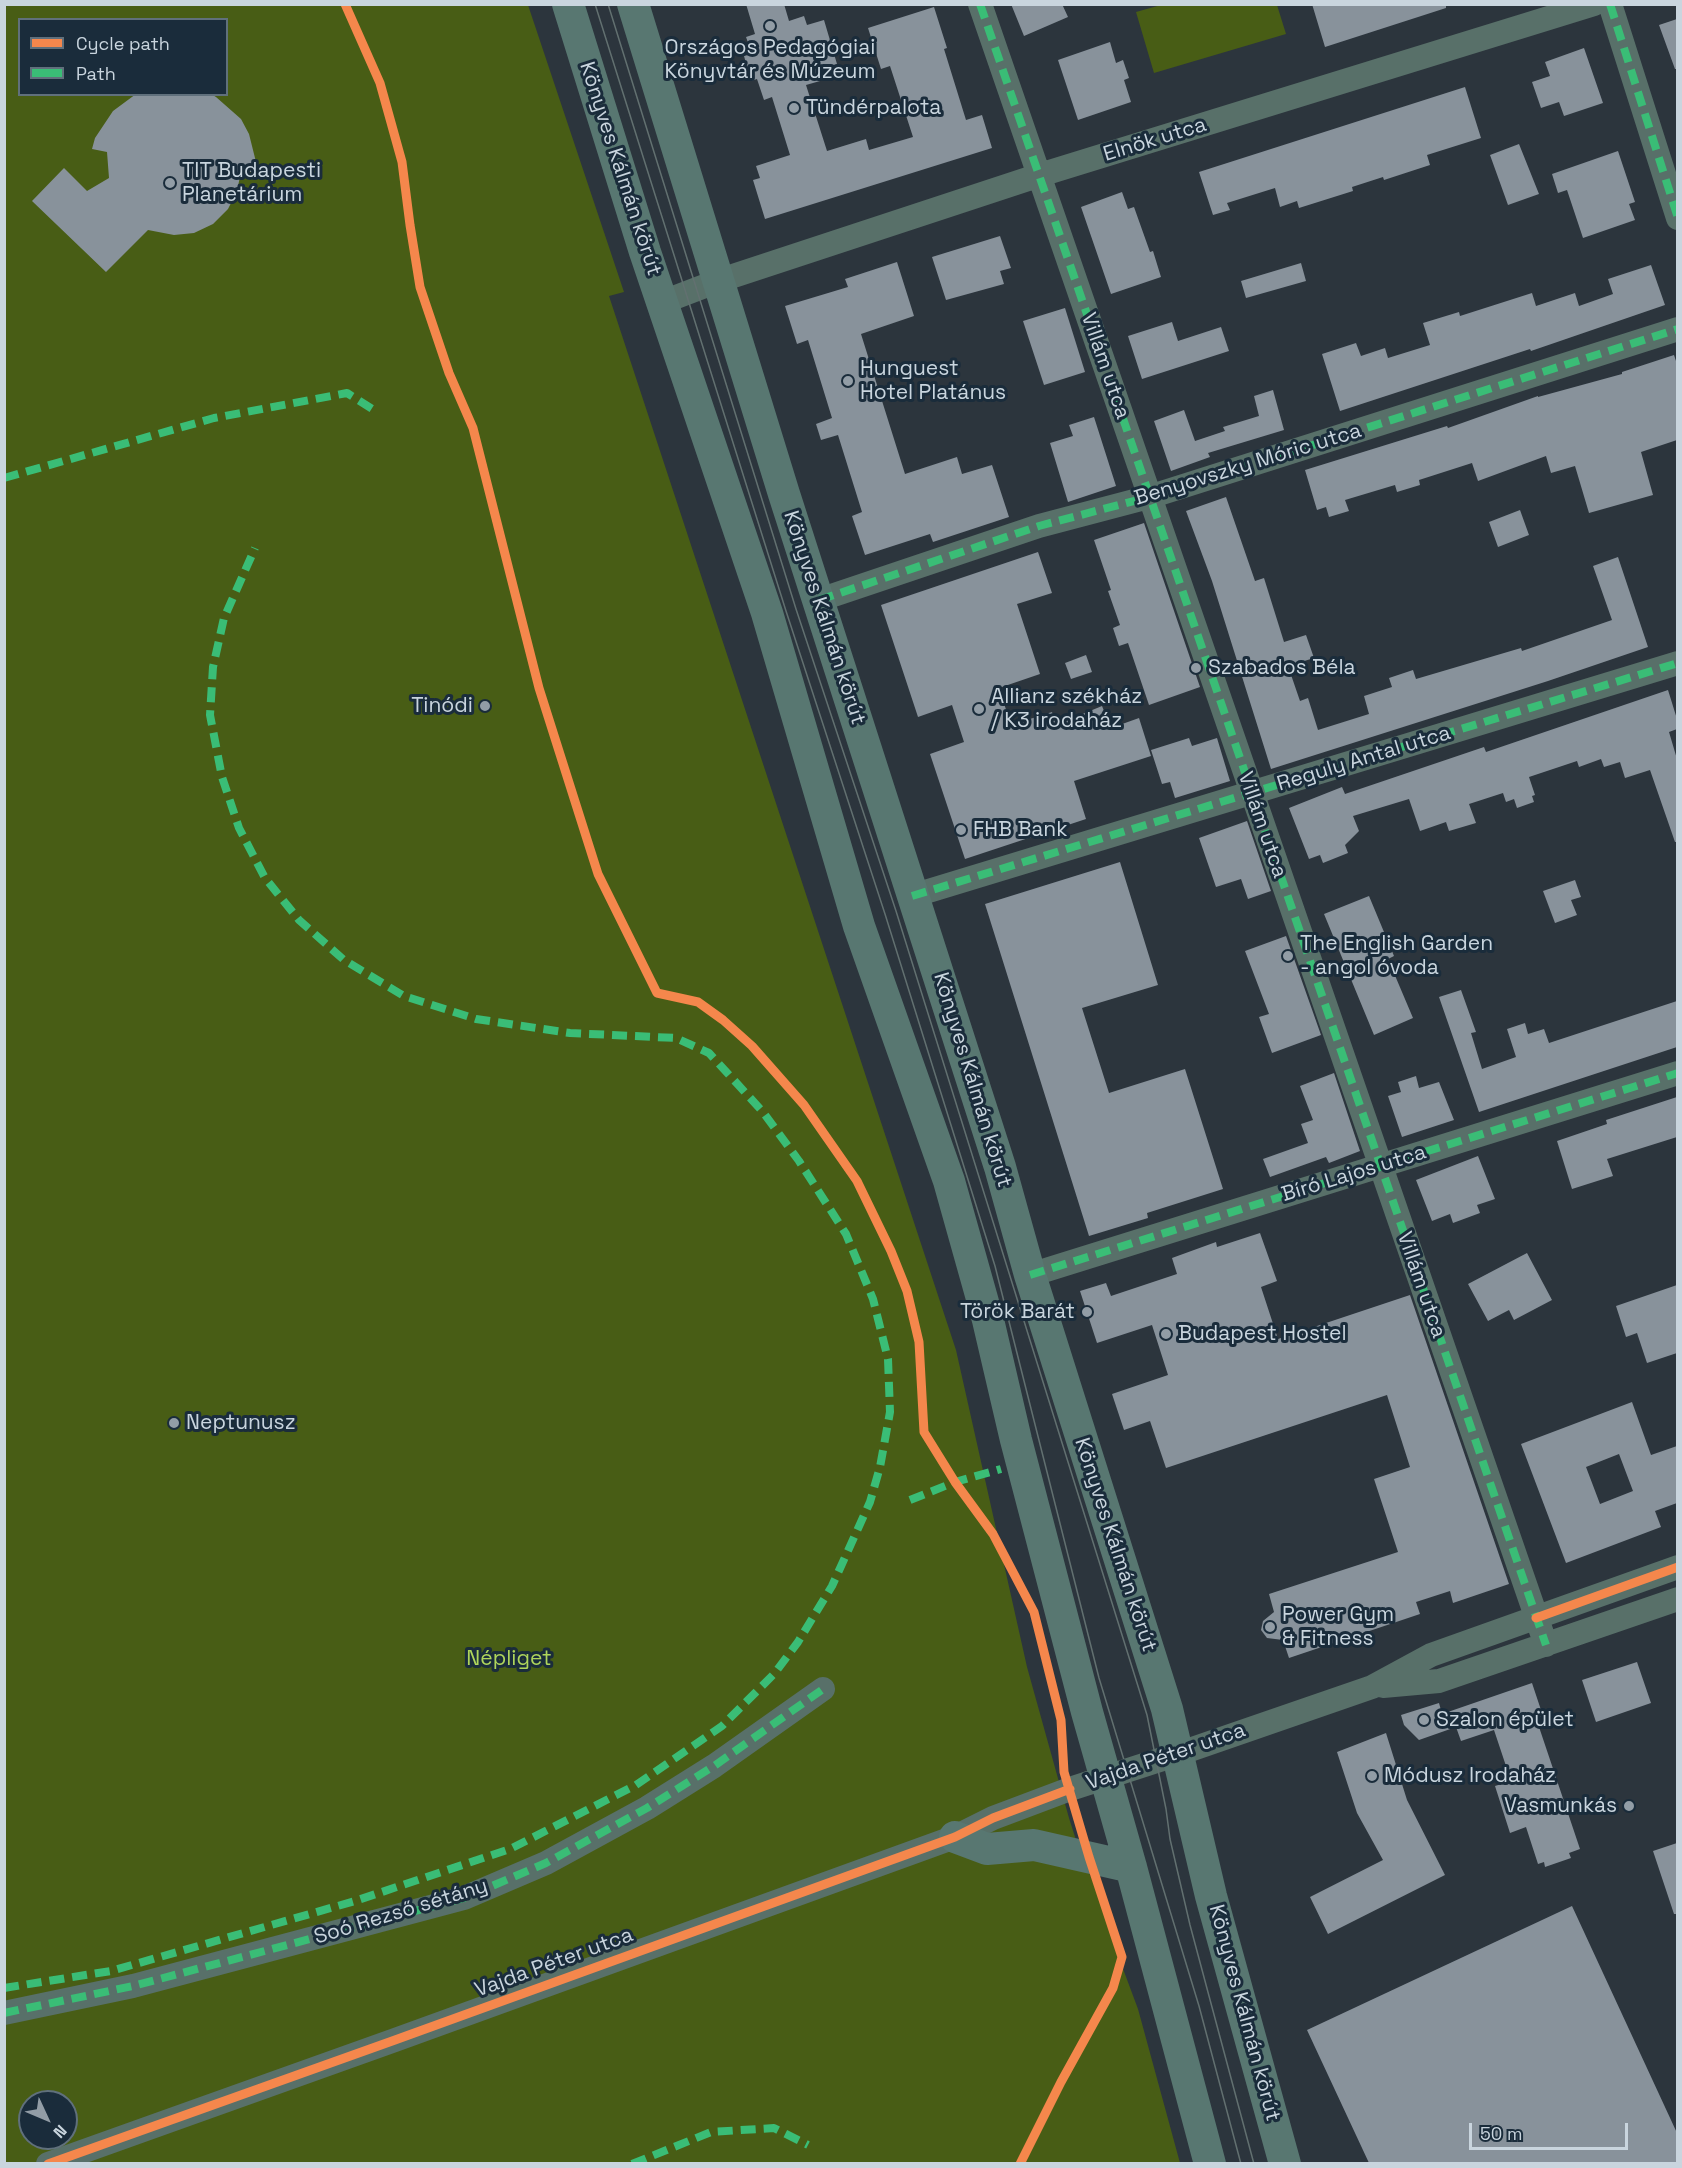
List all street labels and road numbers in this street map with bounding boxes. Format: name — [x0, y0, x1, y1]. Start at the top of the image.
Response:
street label: Könyves Kálmán körút — [574, 59, 666, 279]
street label: Elnök utca — [1100, 112, 1210, 168]
street label: Villám utca — [1075, 310, 1135, 422]
street label: Benyovszky Móric utca — [1132, 418, 1364, 512]
street label: Könyves Kálmán körút — [778, 508, 870, 728]
street label: Reguly Antal utca — [1274, 721, 1454, 797]
street label: Villám utca — [1232, 769, 1292, 881]
street label: Könyves Kálmán körút — [927, 970, 1017, 1190]
street label: Bíró Lajos utca — [1279, 1140, 1429, 1208]
street label: Villám utca — [1391, 1229, 1451, 1341]
street label: Könyves Kálmán körút — [1069, 1435, 1161, 1655]
street label: Vajda Péter utca — [1083, 1718, 1249, 1796]
street label: Soó Rezső sétány — [311, 1874, 491, 1950]
street label: Könyves Kálmán körút — [1203, 1902, 1285, 2124]
street label: Vajda Péter utca — [471, 1923, 637, 2003]

